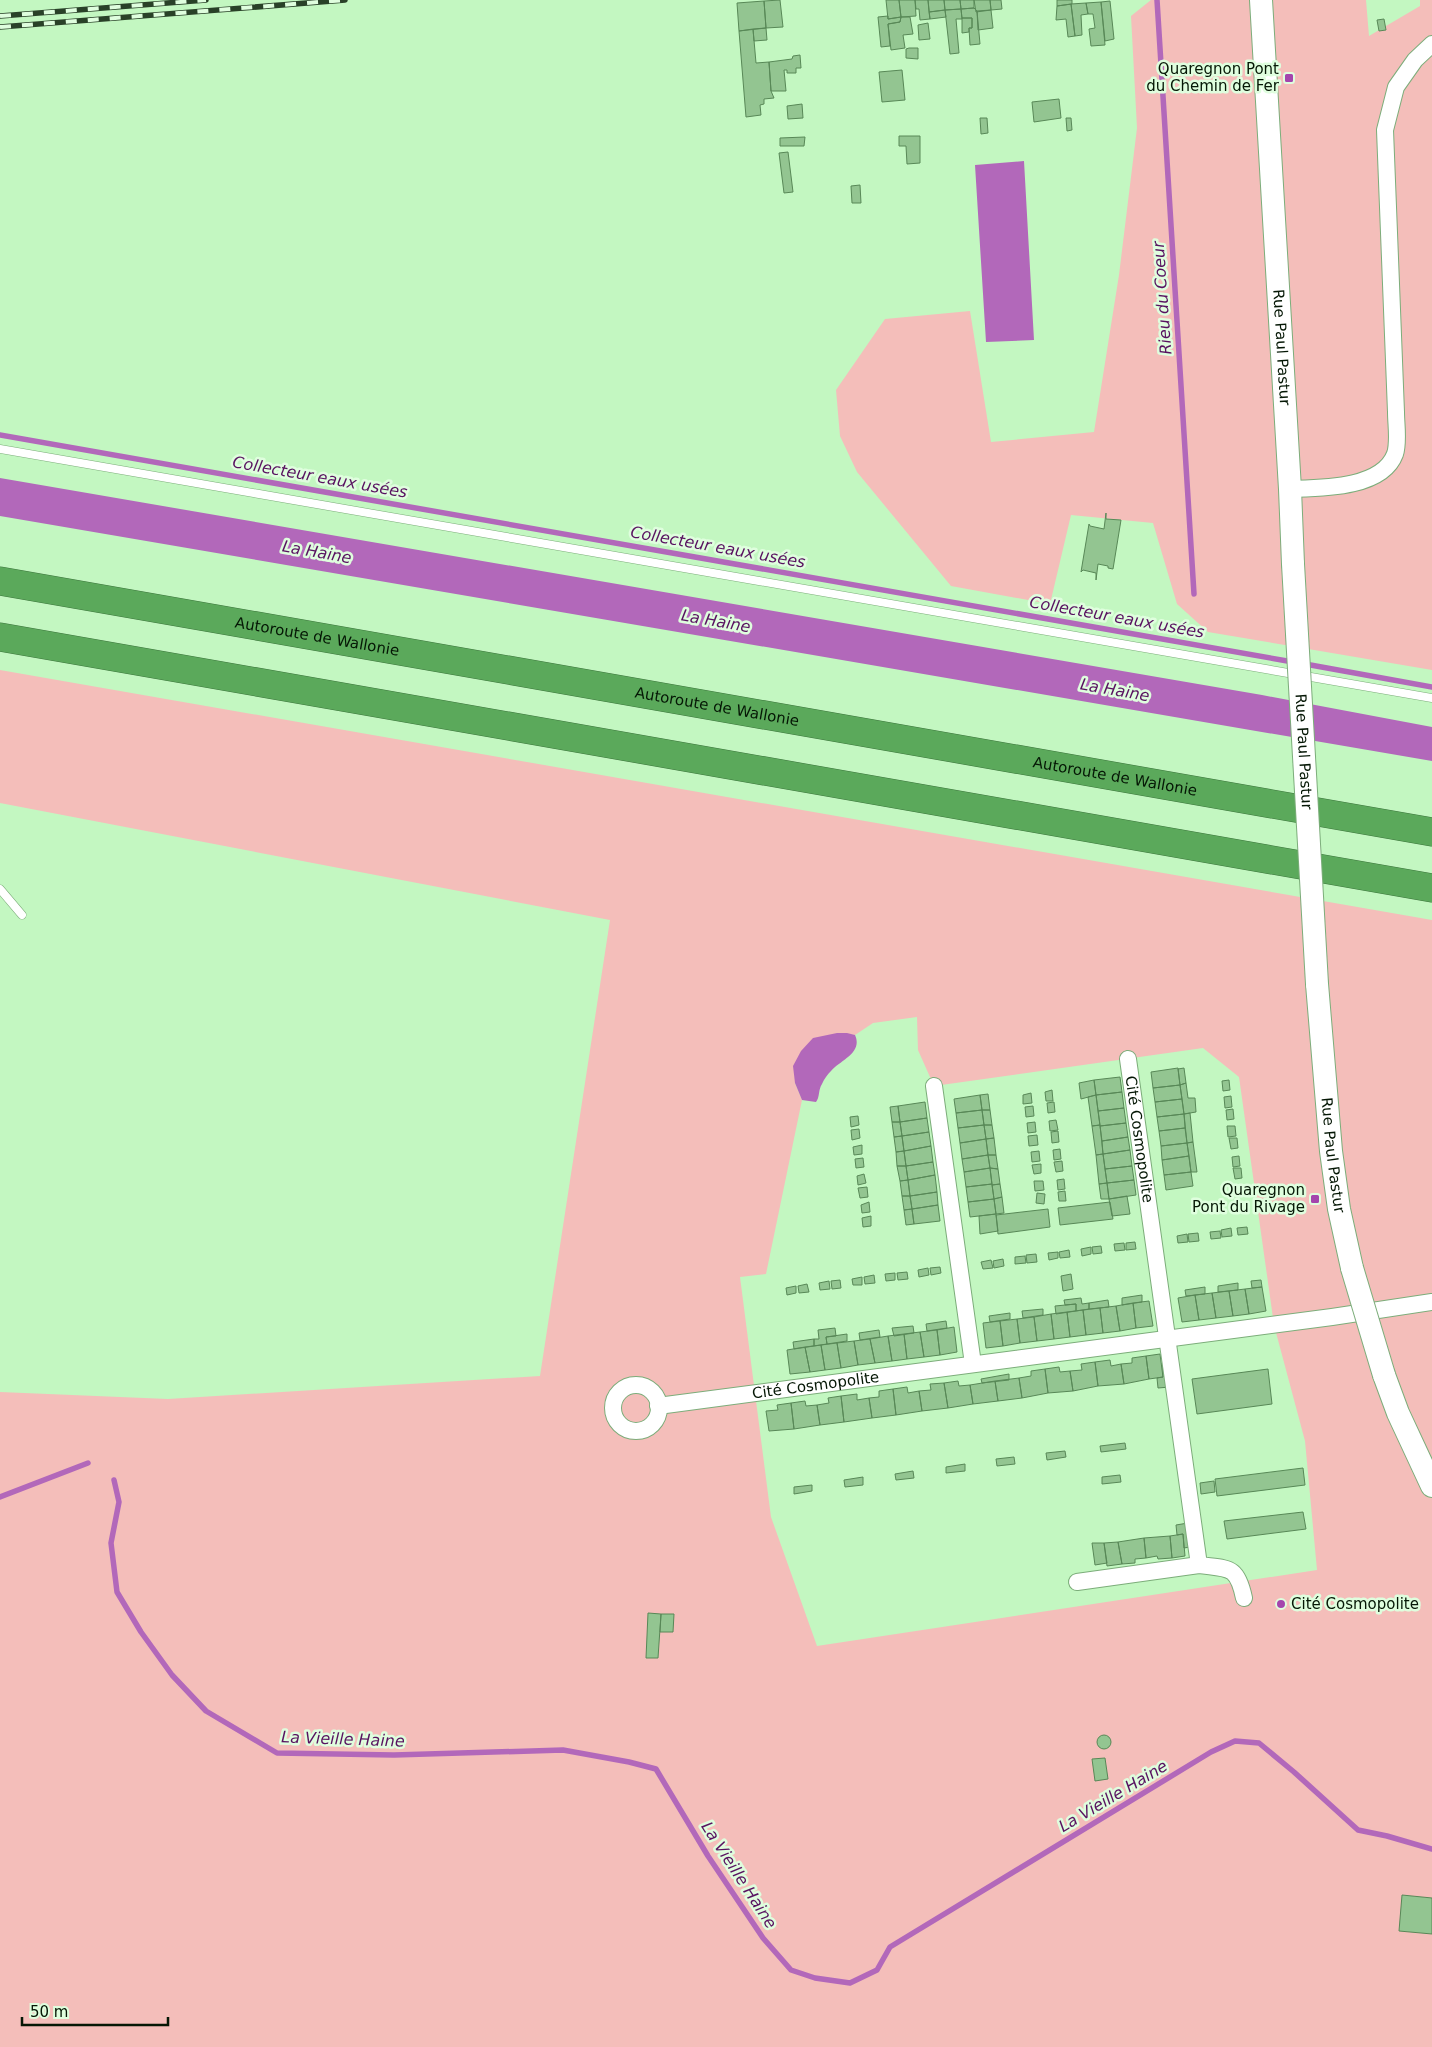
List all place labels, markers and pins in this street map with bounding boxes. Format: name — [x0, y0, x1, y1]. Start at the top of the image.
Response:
place label: Quaregnon Pont du Chemin de Fer — [1146, 60, 1280, 95]
marker: Quaregnon Pont du Chemin de Fer — [1283, 72, 1295, 84]
place label: Quaregnon Pont du Rivage — [1192, 1181, 1305, 1216]
marker: Quaregnon Pont du Rivage — [1309, 1193, 1321, 1205]
place label: Cité Cosmopolite — [1291, 1595, 1419, 1613]
marker: Cité Cosmopolite — [1275, 1598, 1287, 1610]

